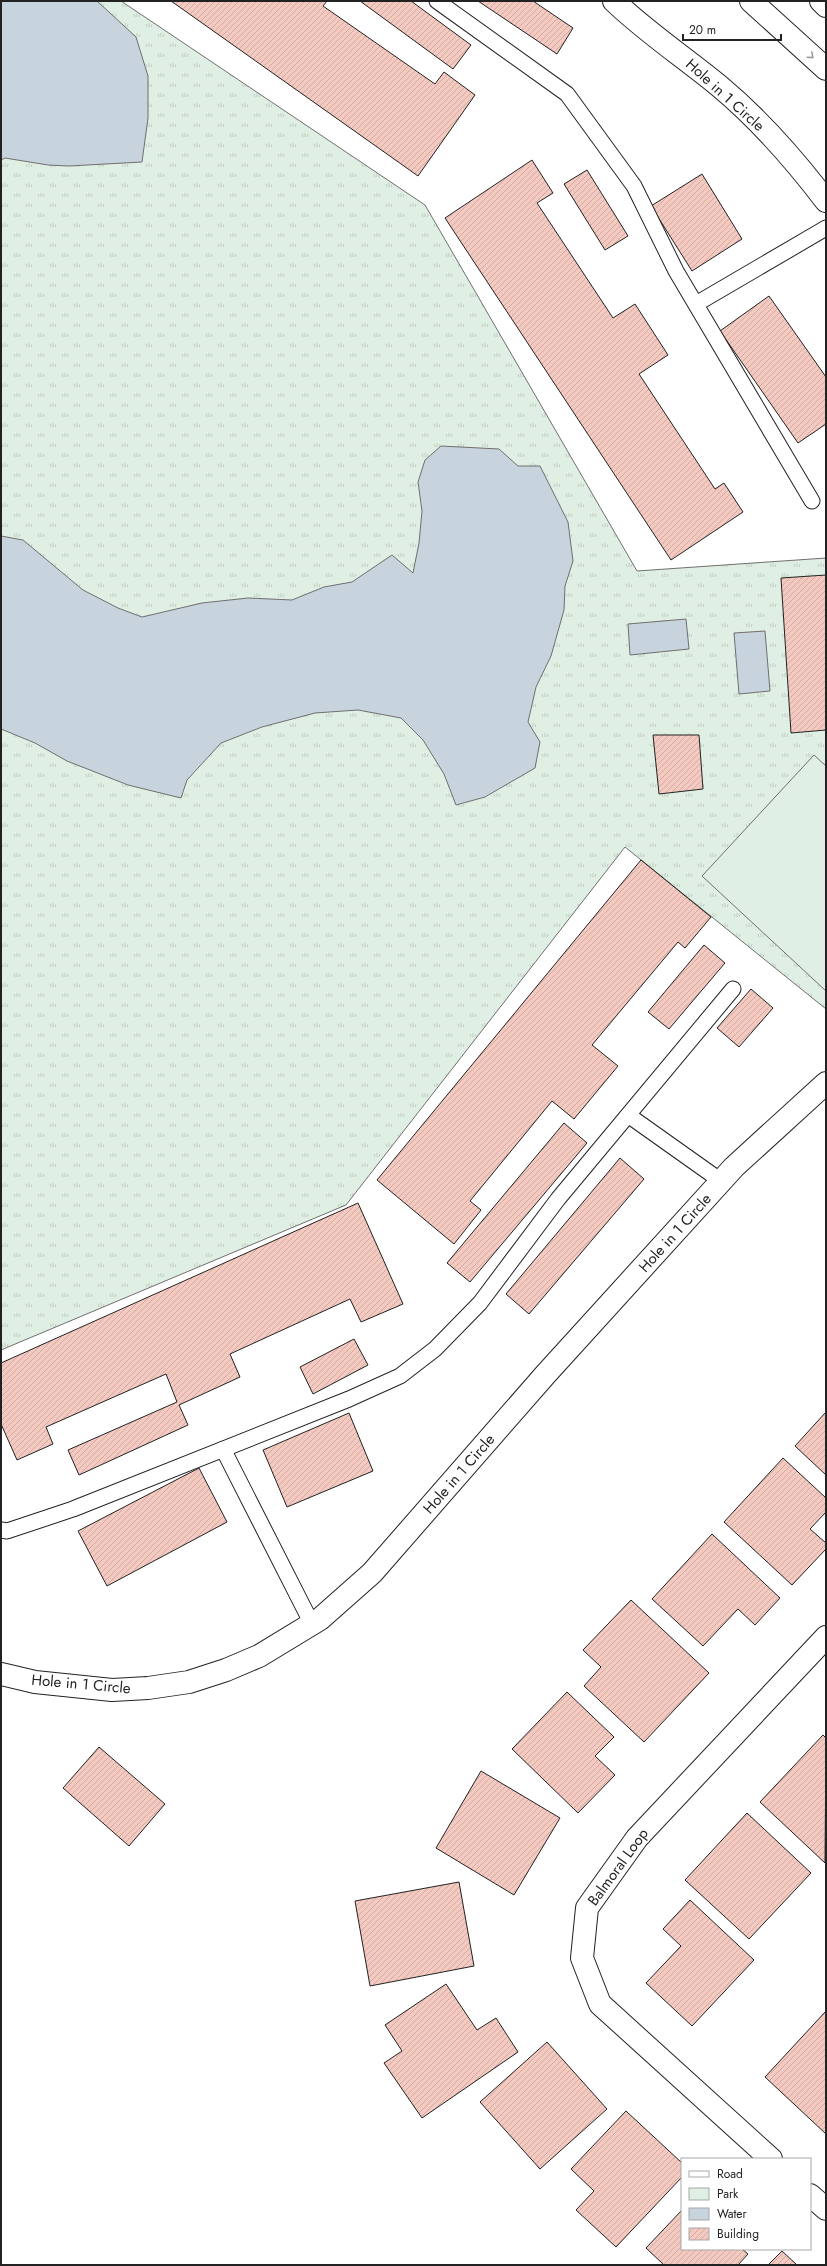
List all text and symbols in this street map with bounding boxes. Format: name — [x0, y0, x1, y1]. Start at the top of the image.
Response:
scale bar — [683, 16, 781, 42]
text: 20 m — [689, 21, 716, 39]
one-way arrow — [807, 51, 814, 58]
street label: Hole in 1 Circle — [681, 54, 770, 137]
street label: Hole in 1 Circle — [634, 1188, 717, 1277]
street label: Hole in 1 Circle — [418, 1429, 500, 1519]
street label: Hole in 1 Circle — [30, 1669, 132, 1699]
street label: Balmoral Loop — [582, 1823, 654, 1910]
legend — [681, 2158, 811, 2250]
text: Road — [717, 2165, 743, 2183]
text: Park — [717, 2185, 739, 2203]
text: Water — [717, 2205, 748, 2223]
text: Building — [717, 2225, 759, 2243]

